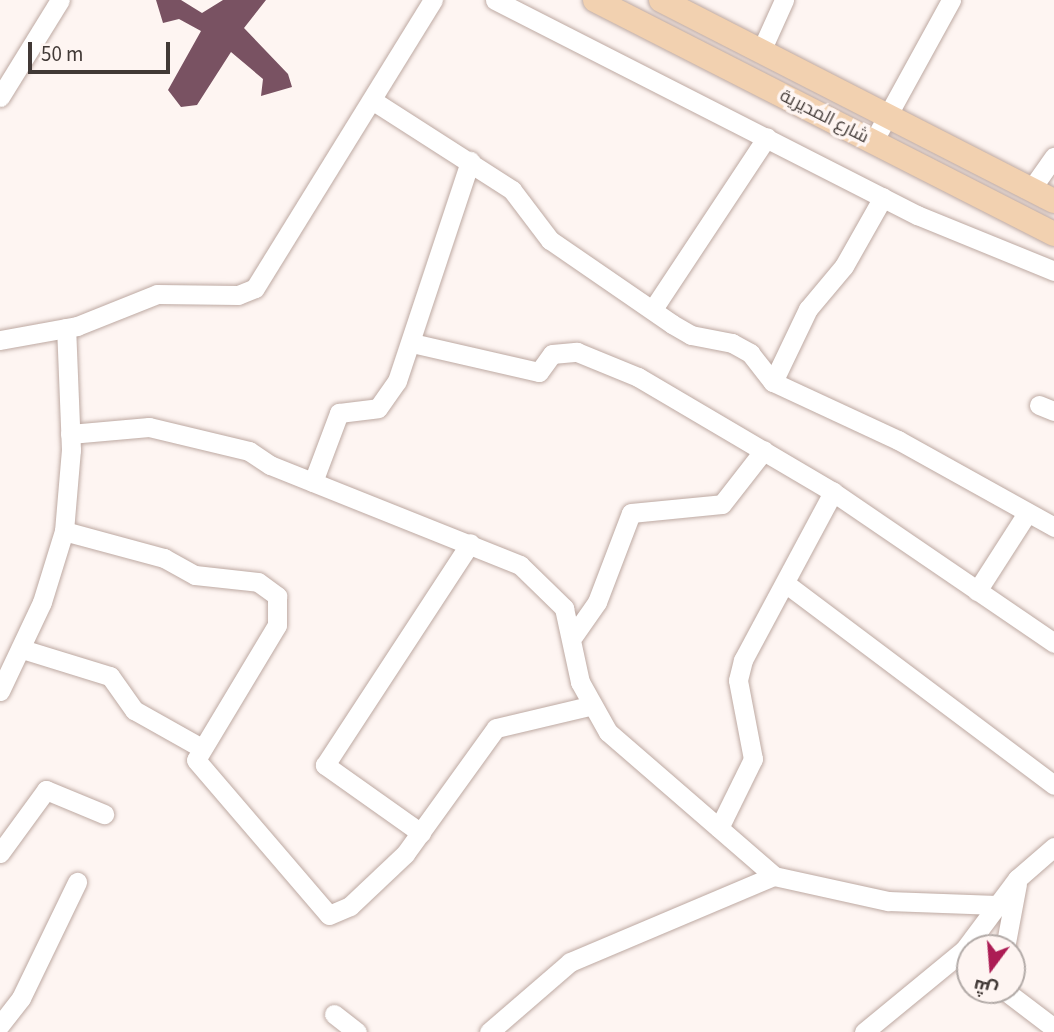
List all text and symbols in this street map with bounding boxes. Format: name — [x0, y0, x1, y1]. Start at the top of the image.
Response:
scale bar — [32, 28, 173, 72]
text: 50 m — [41, 39, 83, 69]
street label: شارع المديرية — [776, 85, 872, 149]
north arrow — [956, 934, 1026, 1004]
text: ش — [970, 971, 1001, 1004]

